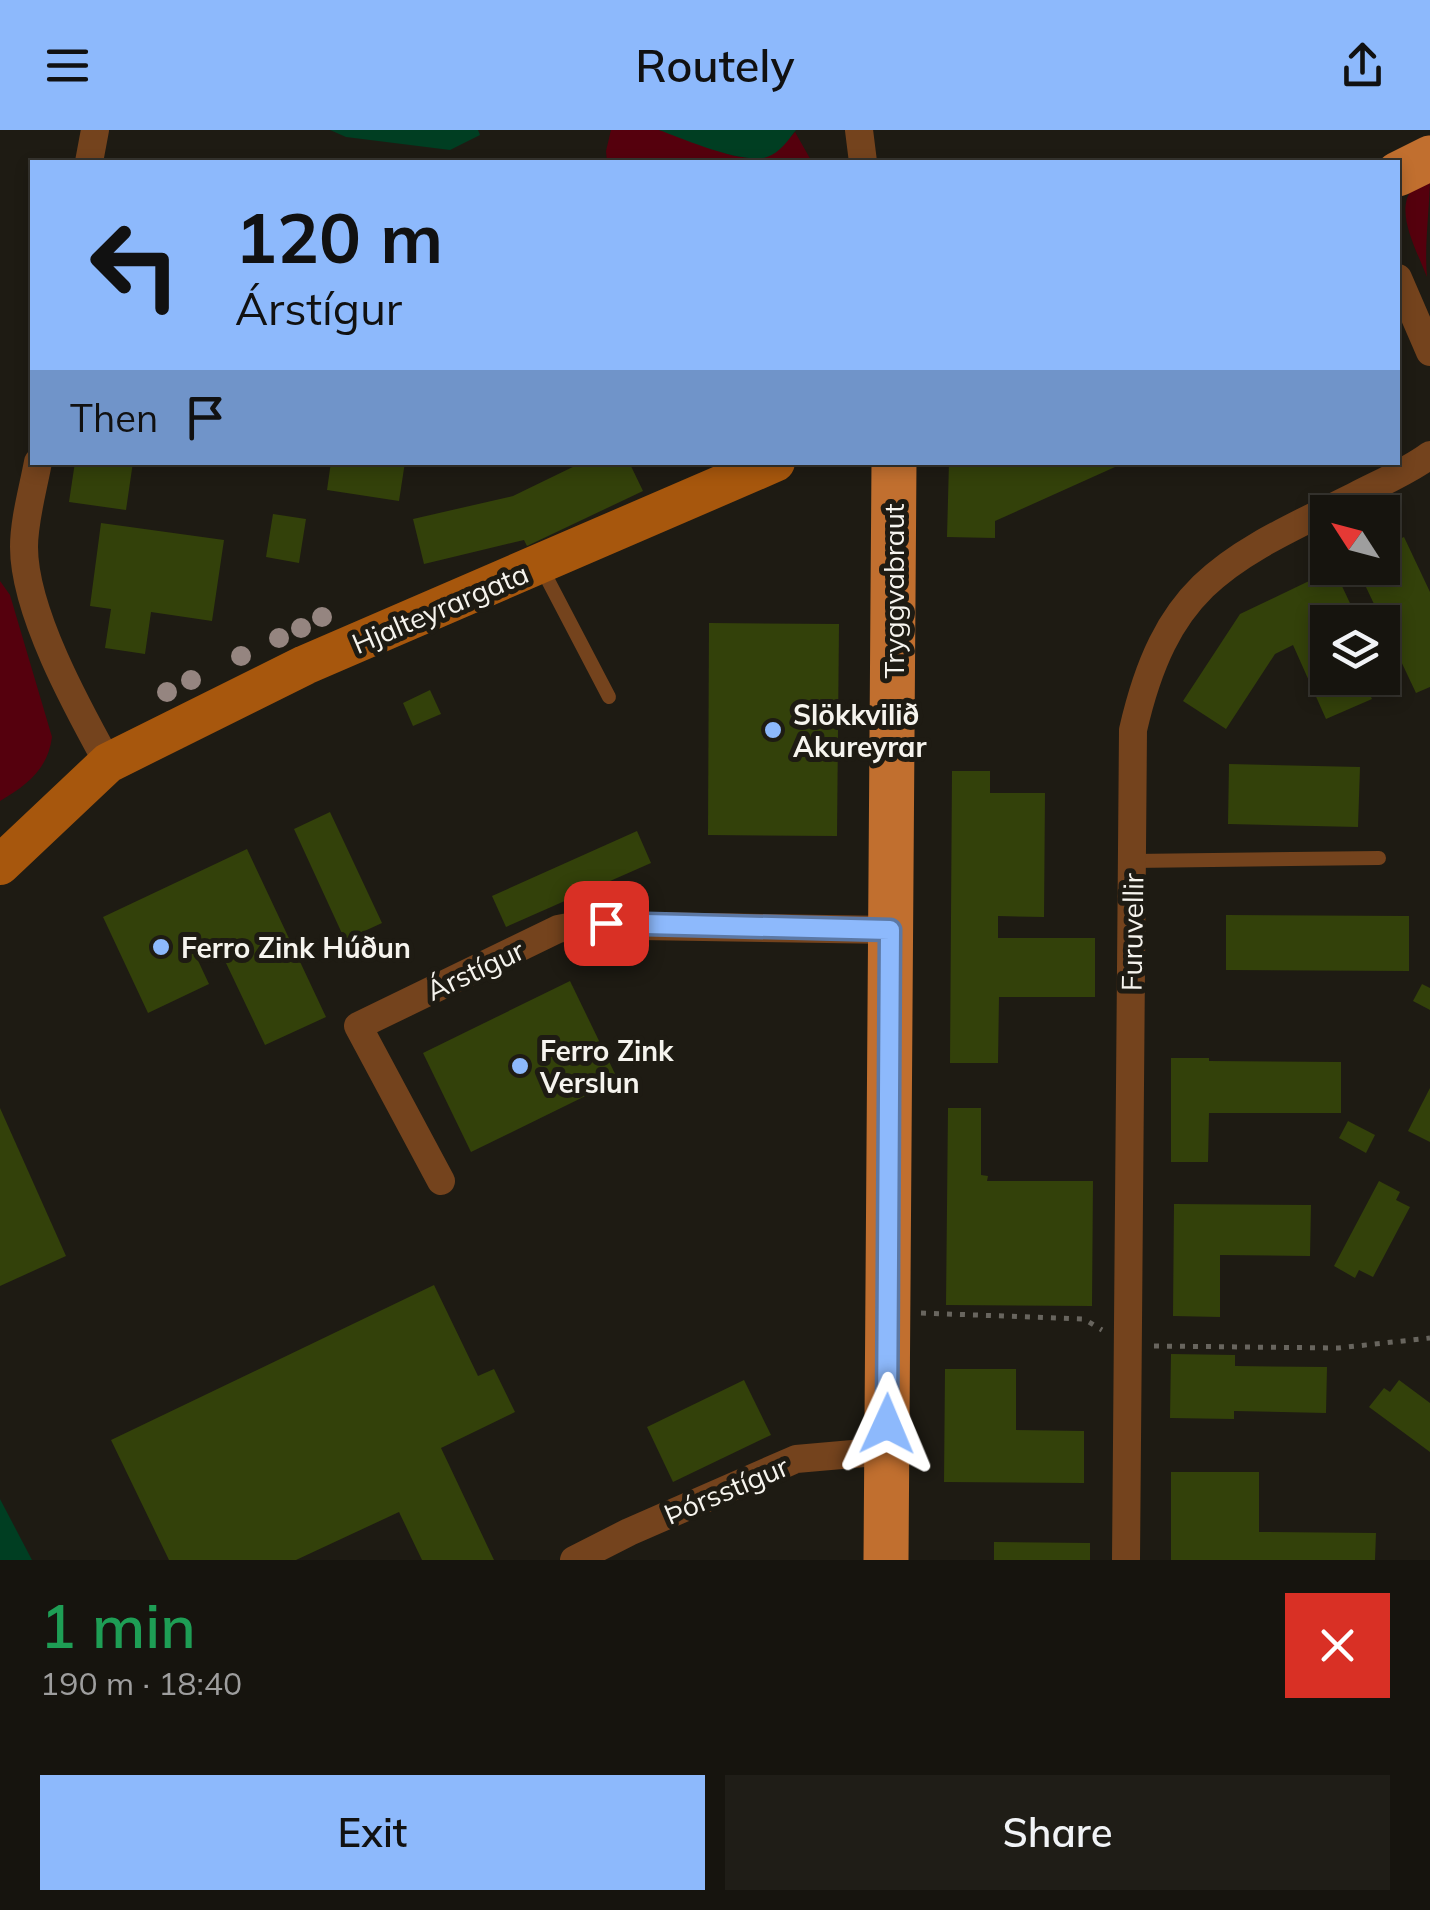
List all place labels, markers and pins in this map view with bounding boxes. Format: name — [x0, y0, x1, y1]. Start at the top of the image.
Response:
place label: Slökkvilið Akureyrar — [793, 697, 926, 764]
marker: Slökkvilið Akureyrar — [762, 719, 784, 741]
pin — [564, 881, 649, 966]
place label: Ferro Zink Húðun — [181, 930, 411, 965]
marker: Ferro Zink Húðun — [150, 936, 172, 958]
place label: Ferro Zink Verslun — [539, 1033, 674, 1100]
marker: Ferro Zink Verslun — [509, 1055, 531, 1077]

